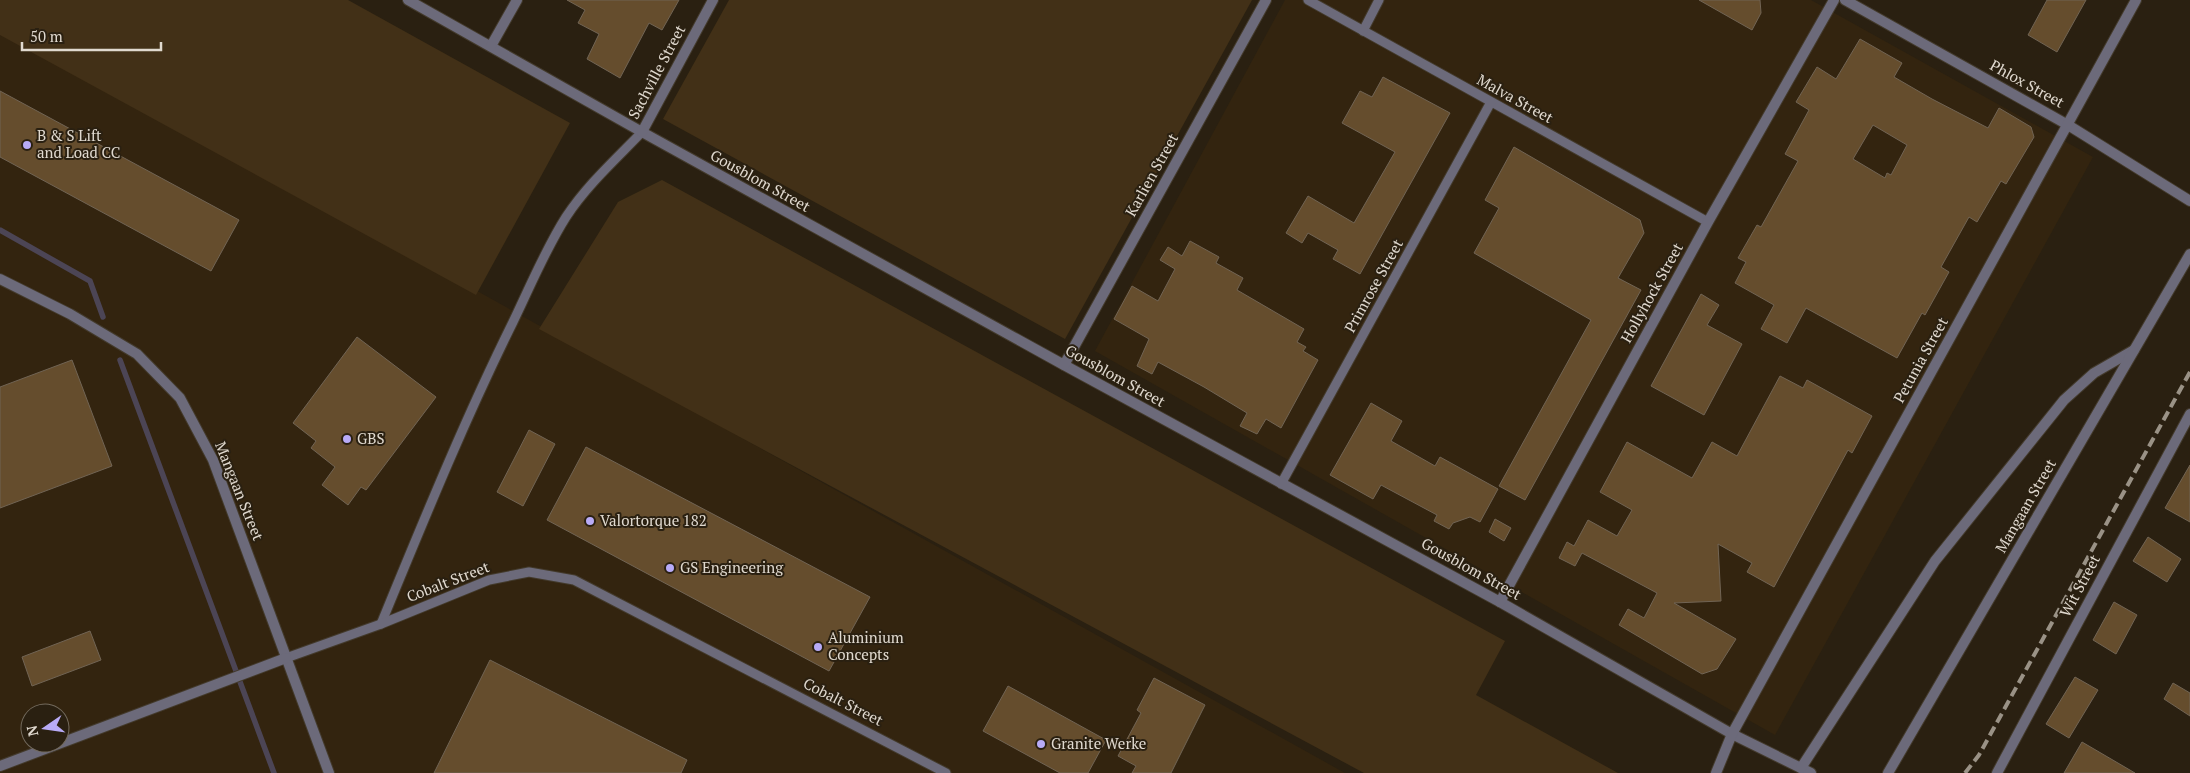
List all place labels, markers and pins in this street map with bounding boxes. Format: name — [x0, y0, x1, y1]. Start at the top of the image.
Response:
place label: B & S Lift and Load CC — [37, 125, 121, 162]
marker: B & S Lift and Load CC — [21, 139, 33, 151]
place label: GBS — [357, 428, 385, 448]
marker: GBS — [341, 433, 353, 445]
place label: Valortorque 182 — [600, 510, 707, 530]
marker: Valortorque 182 — [584, 515, 596, 527]
place label: GS Engineering — [680, 557, 784, 577]
marker: GS Engineering — [664, 562, 676, 574]
place label: Aluminium Concepts — [828, 627, 904, 664]
marker: Aluminium Concepts — [812, 641, 824, 653]
place label: Granite Werke — [1051, 733, 1146, 753]
marker: Granite Werke — [1035, 738, 1047, 750]

